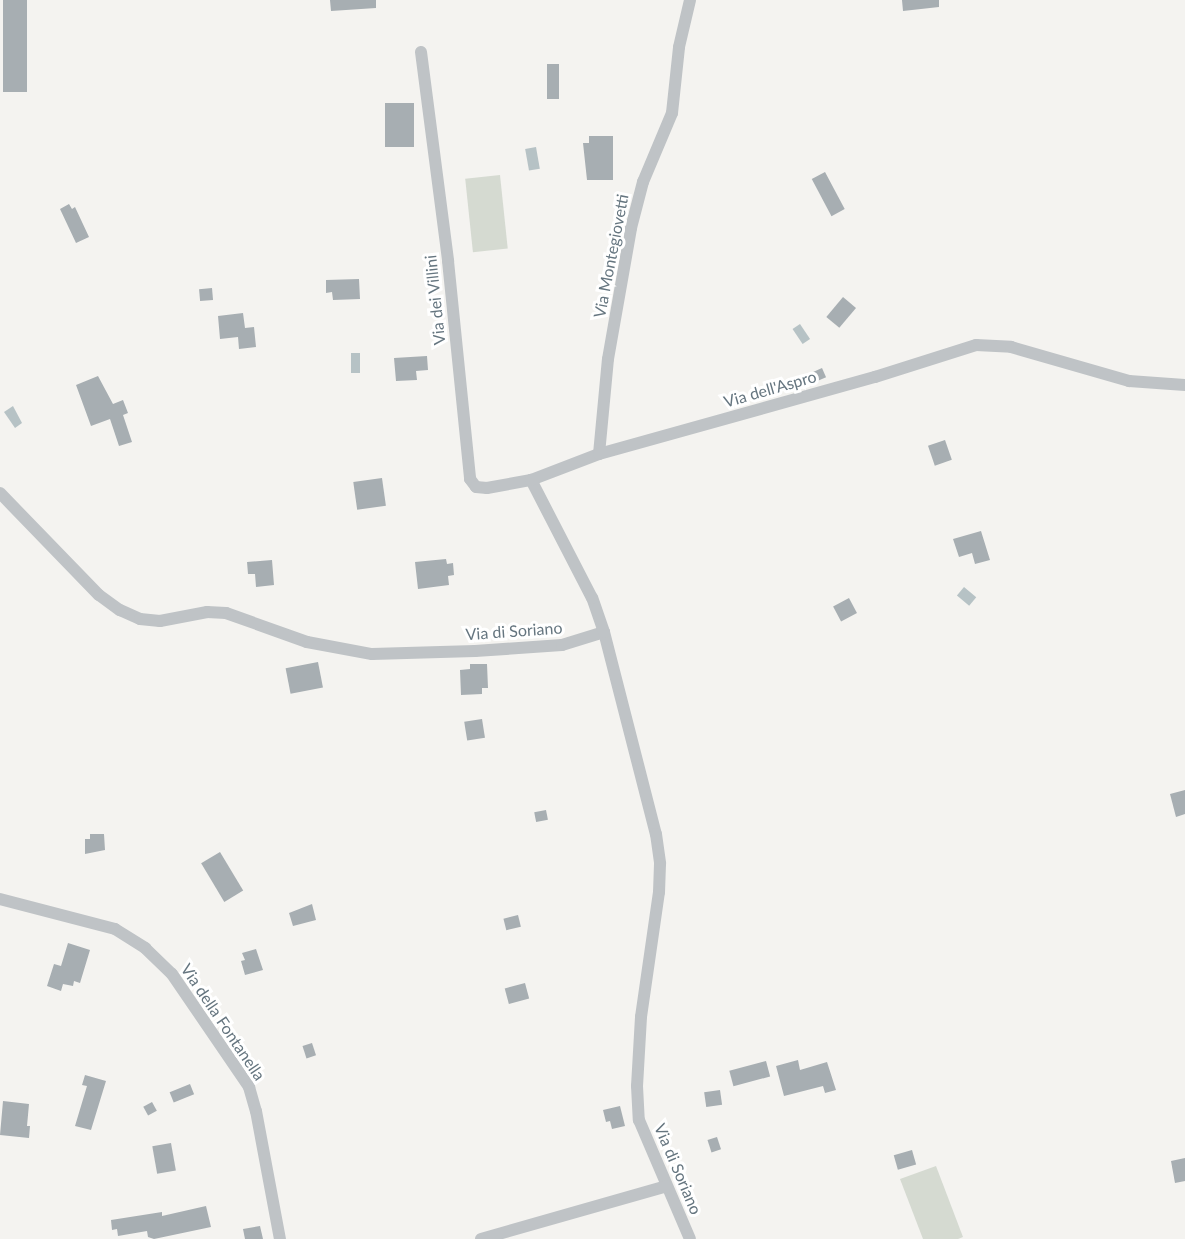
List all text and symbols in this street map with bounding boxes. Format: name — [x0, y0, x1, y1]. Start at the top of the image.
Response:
street label: Via Montegiovetti — [590, 192, 632, 320]
street label: Via dei Villini — [421, 254, 449, 346]
street label: Via dell'Aspro — [722, 367, 818, 411]
street label: Via di Soriano — [465, 618, 563, 644]
street label: Via della Fontanella — [177, 960, 269, 1084]
street label: Via di Soriano — [650, 1121, 706, 1217]

